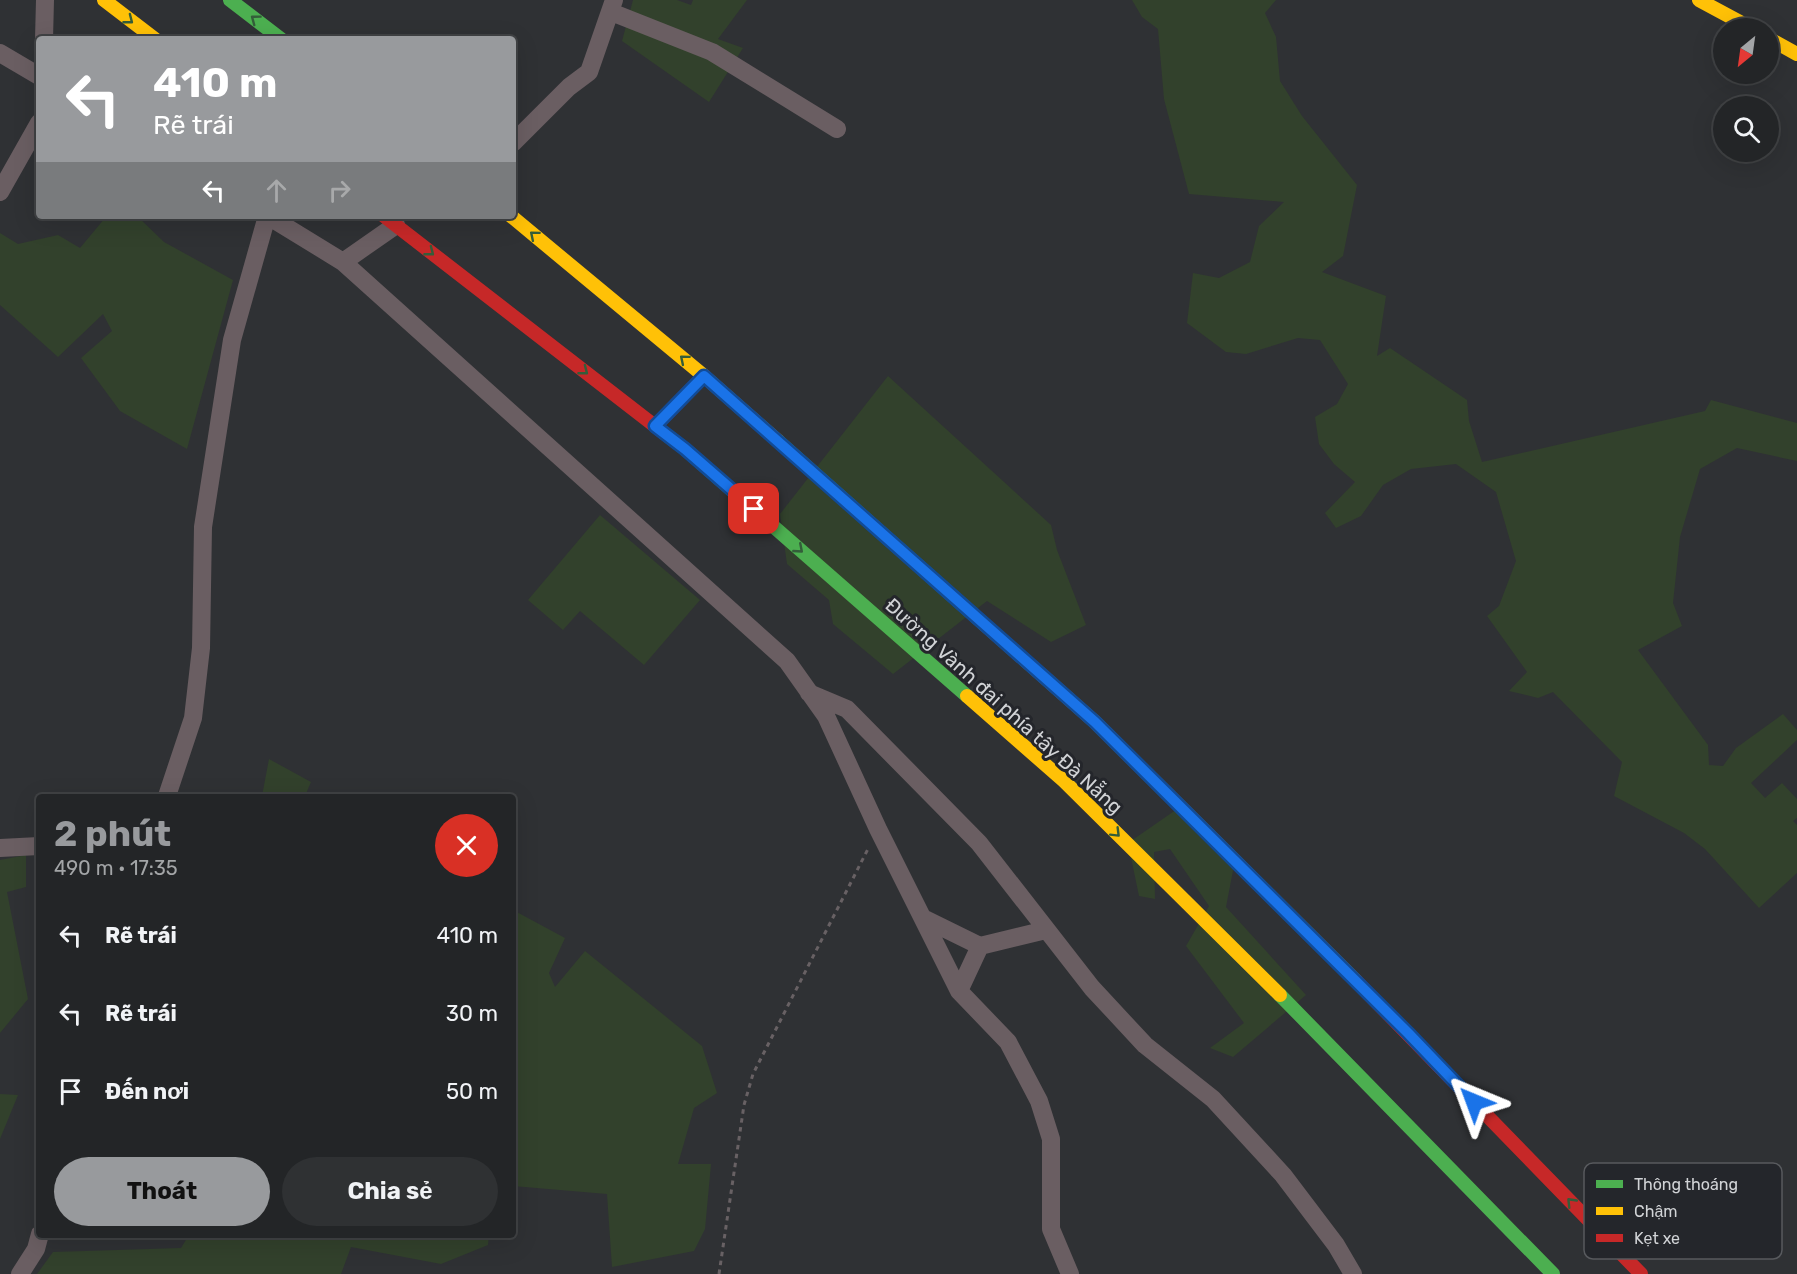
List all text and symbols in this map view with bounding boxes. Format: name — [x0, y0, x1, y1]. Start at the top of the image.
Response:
one-way arrow — [123, 12, 134, 23]
one-way arrow — [251, 16, 262, 27]
north arrow — [1713, 18, 1779, 84]
map controls — [1713, 18, 1779, 162]
text: 410 m — [153, 58, 278, 108]
icon: left — [54, 60, 132, 138]
button: search — [1713, 96, 1779, 162]
text: Rẽ trái — [153, 109, 234, 141]
icon: left — [197, 174, 230, 207]
icon: ahead — [260, 174, 293, 207]
icon: right — [323, 174, 356, 207]
one-way arrow — [530, 231, 541, 242]
one-way arrow — [423, 244, 434, 255]
one-way arrow — [680, 355, 691, 366]
one-way arrow — [578, 364, 589, 375]
pin — [728, 483, 779, 534]
icon: arrive — [737, 492, 770, 525]
one-way arrow — [792, 542, 803, 553]
street label: Đường Vành đai phía tây Đà Nẵng — [880, 593, 1128, 819]
text: 2 phút — [54, 812, 171, 855]
button: close — [435, 814, 498, 877]
one-way arrow — [1109, 826, 1120, 837]
text: 490 m · 17:35 — [54, 856, 178, 880]
icon: left — [54, 919, 87, 952]
text: Rẽ trái — [105, 922, 177, 949]
text: 410 m — [436, 922, 498, 949]
icon: left — [54, 997, 87, 1030]
text: Rẽ trái — [105, 1000, 177, 1027]
text: 30 m — [446, 1000, 498, 1027]
position arrow — [1442, 1070, 1506, 1134]
icon: arrive — [54, 1075, 87, 1108]
text: Đến nơi — [105, 1078, 189, 1105]
text: 50 m — [446, 1078, 498, 1105]
button: Thoát — [54, 1157, 270, 1226]
button: Chia sẻ — [282, 1157, 498, 1226]
legend — [1584, 1163, 1782, 1259]
text: Thông thoáng — [1634, 1175, 1738, 1194]
one-way arrow — [1567, 1198, 1578, 1208]
text: Chậm — [1634, 1202, 1678, 1221]
text: Kẹt xe — [1634, 1229, 1680, 1248]

